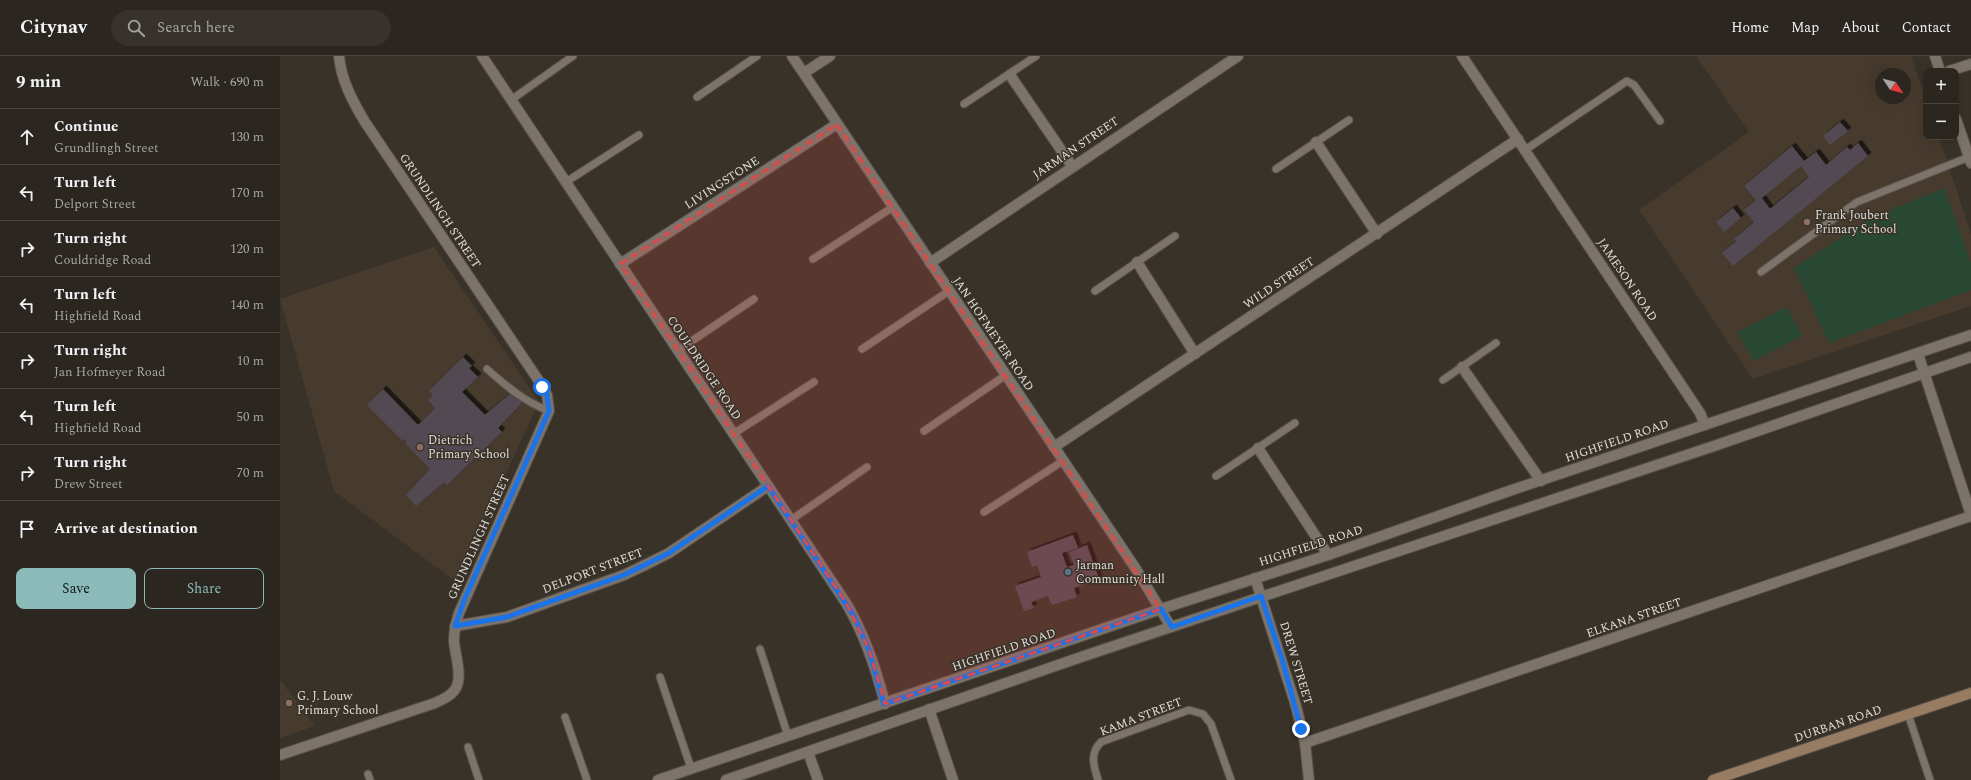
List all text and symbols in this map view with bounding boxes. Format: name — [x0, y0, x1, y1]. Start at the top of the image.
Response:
search box — [111, 10, 391, 46]
text: Citynav — [20, 13, 87, 42]
text: Search here — [157, 16, 235, 39]
icon: search — [125, 17, 147, 39]
text: Home — [1731, 17, 1769, 38]
text: Map — [1791, 17, 1819, 38]
text: About — [1841, 17, 1880, 38]
text: Contact — [1902, 17, 1951, 38]
north arrow — [1875, 68, 1911, 104]
map controls — [1923, 68, 1959, 140]
button: + — [1923, 68, 1959, 104]
text: 9 min — [16, 69, 61, 95]
text: Walk · 690 m — [190, 72, 264, 92]
button: − — [1923, 104, 1959, 140]
street label: JARMAN STREET — [1029, 112, 1123, 184]
text: Continue — [54, 115, 119, 138]
icon: ahead — [16, 126, 38, 148]
text: 130 m — [230, 127, 264, 147]
text: Grundlingh Street — [54, 138, 159, 158]
street label: GRUNDLINGH STREET — [394, 150, 486, 272]
street label: LIVINGSTONE — [681, 152, 763, 214]
text: Turn left — [54, 171, 116, 194]
icon: left — [16, 182, 38, 204]
text: 170 m — [230, 183, 264, 203]
text: Delport Street — [54, 194, 136, 214]
place label: Frank Joubert Primary School — [1815, 206, 1897, 239]
marker: Frank Joubert Primary School — [1802, 217, 1812, 227]
text: Turn right — [54, 227, 127, 250]
street label: JAMESON ROAD — [1592, 235, 1662, 325]
icon: right — [16, 238, 38, 260]
text: 120 m — [230, 239, 264, 259]
text: Couldridge Road — [54, 250, 151, 270]
street label: WILD STREET — [1240, 252, 1318, 314]
street label: JAN HOFMEYER ROAD — [947, 273, 1039, 395]
text: Turn left — [54, 283, 116, 306]
icon: left — [16, 294, 38, 316]
text: 140 m — [230, 295, 264, 315]
text: Highfield Road — [54, 306, 142, 326]
street label: COULDRIDGE ROAD — [662, 312, 746, 424]
text: Turn right — [54, 339, 127, 362]
icon: right — [16, 350, 38, 372]
text: 10 m — [237, 351, 264, 371]
text: Jan Hofmeyer Road — [54, 362, 166, 382]
route start — [533, 378, 551, 396]
text: Turn left — [54, 395, 116, 418]
icon: left — [16, 406, 38, 428]
text: 50 m — [237, 407, 264, 427]
street label: HIGHFIELD ROAD — [1563, 414, 1671, 468]
text: Highfield Road — [54, 418, 142, 438]
place label: Dietrich Primary School — [428, 431, 510, 464]
marker: Dietrich Primary School — [415, 442, 425, 452]
text: Turn right — [54, 451, 127, 474]
icon: right — [16, 462, 38, 484]
text: 70 m — [237, 463, 264, 483]
street label: GRUNDLINGH STREET — [443, 471, 515, 603]
text: Drew Street — [54, 474, 123, 494]
text: Arrive at destination — [54, 517, 198, 540]
icon: arrive — [16, 518, 38, 540]
street label: HIGHFIELD ROAD — [1256, 520, 1366, 572]
street label: DELPORT STREET — [540, 543, 646, 599]
place label: Jarman Community Hall — [1076, 556, 1165, 589]
marker: Jarman Community Hall — [1063, 567, 1073, 577]
button: Save — [16, 568, 136, 609]
button: Share — [144, 568, 264, 609]
street label: ELKANA STREET — [1584, 593, 1684, 643]
street label: DREW STREET — [1274, 619, 1318, 707]
street label: HIGHFIELD ROAD — [950, 623, 1058, 677]
place label: G. J. Louw Primary School — [297, 687, 379, 720]
street label: KAMA STREET — [1097, 693, 1185, 741]
marker: G. J. Louw Primary School — [284, 698, 294, 708]
street label: DURBAN ROAD — [1792, 700, 1884, 748]
route end — [1292, 720, 1310, 738]

